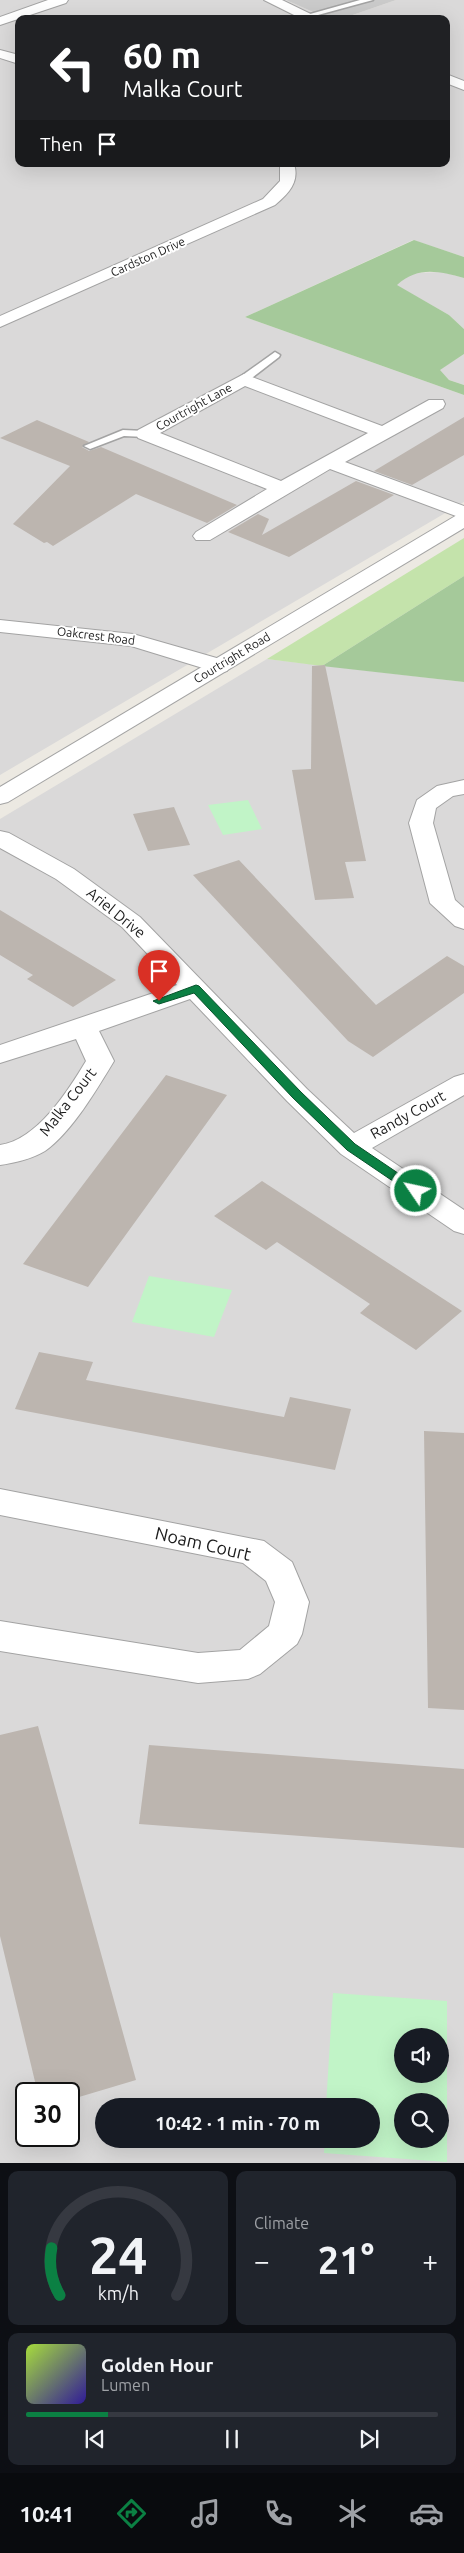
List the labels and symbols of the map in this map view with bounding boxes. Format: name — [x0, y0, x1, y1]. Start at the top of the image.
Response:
street label: Cardston Drive — [109, 234, 187, 279]
street label: Courtright Lane — [153, 380, 234, 433]
street label: Oakcrest Road — [56, 624, 136, 647]
street label: Courtright Road — [191, 630, 272, 686]
street label: Ariel Drive — [84, 884, 149, 941]
pin — [138, 950, 180, 1001]
street label: Malka Court — [36, 1064, 99, 1139]
street label: Randy Court — [367, 1087, 448, 1142]
position arrow — [389, 1164, 441, 1216]
street label: Noam Court — [153, 1522, 253, 1564]
speed limit sign: 30 — [15, 2082, 80, 2147]

